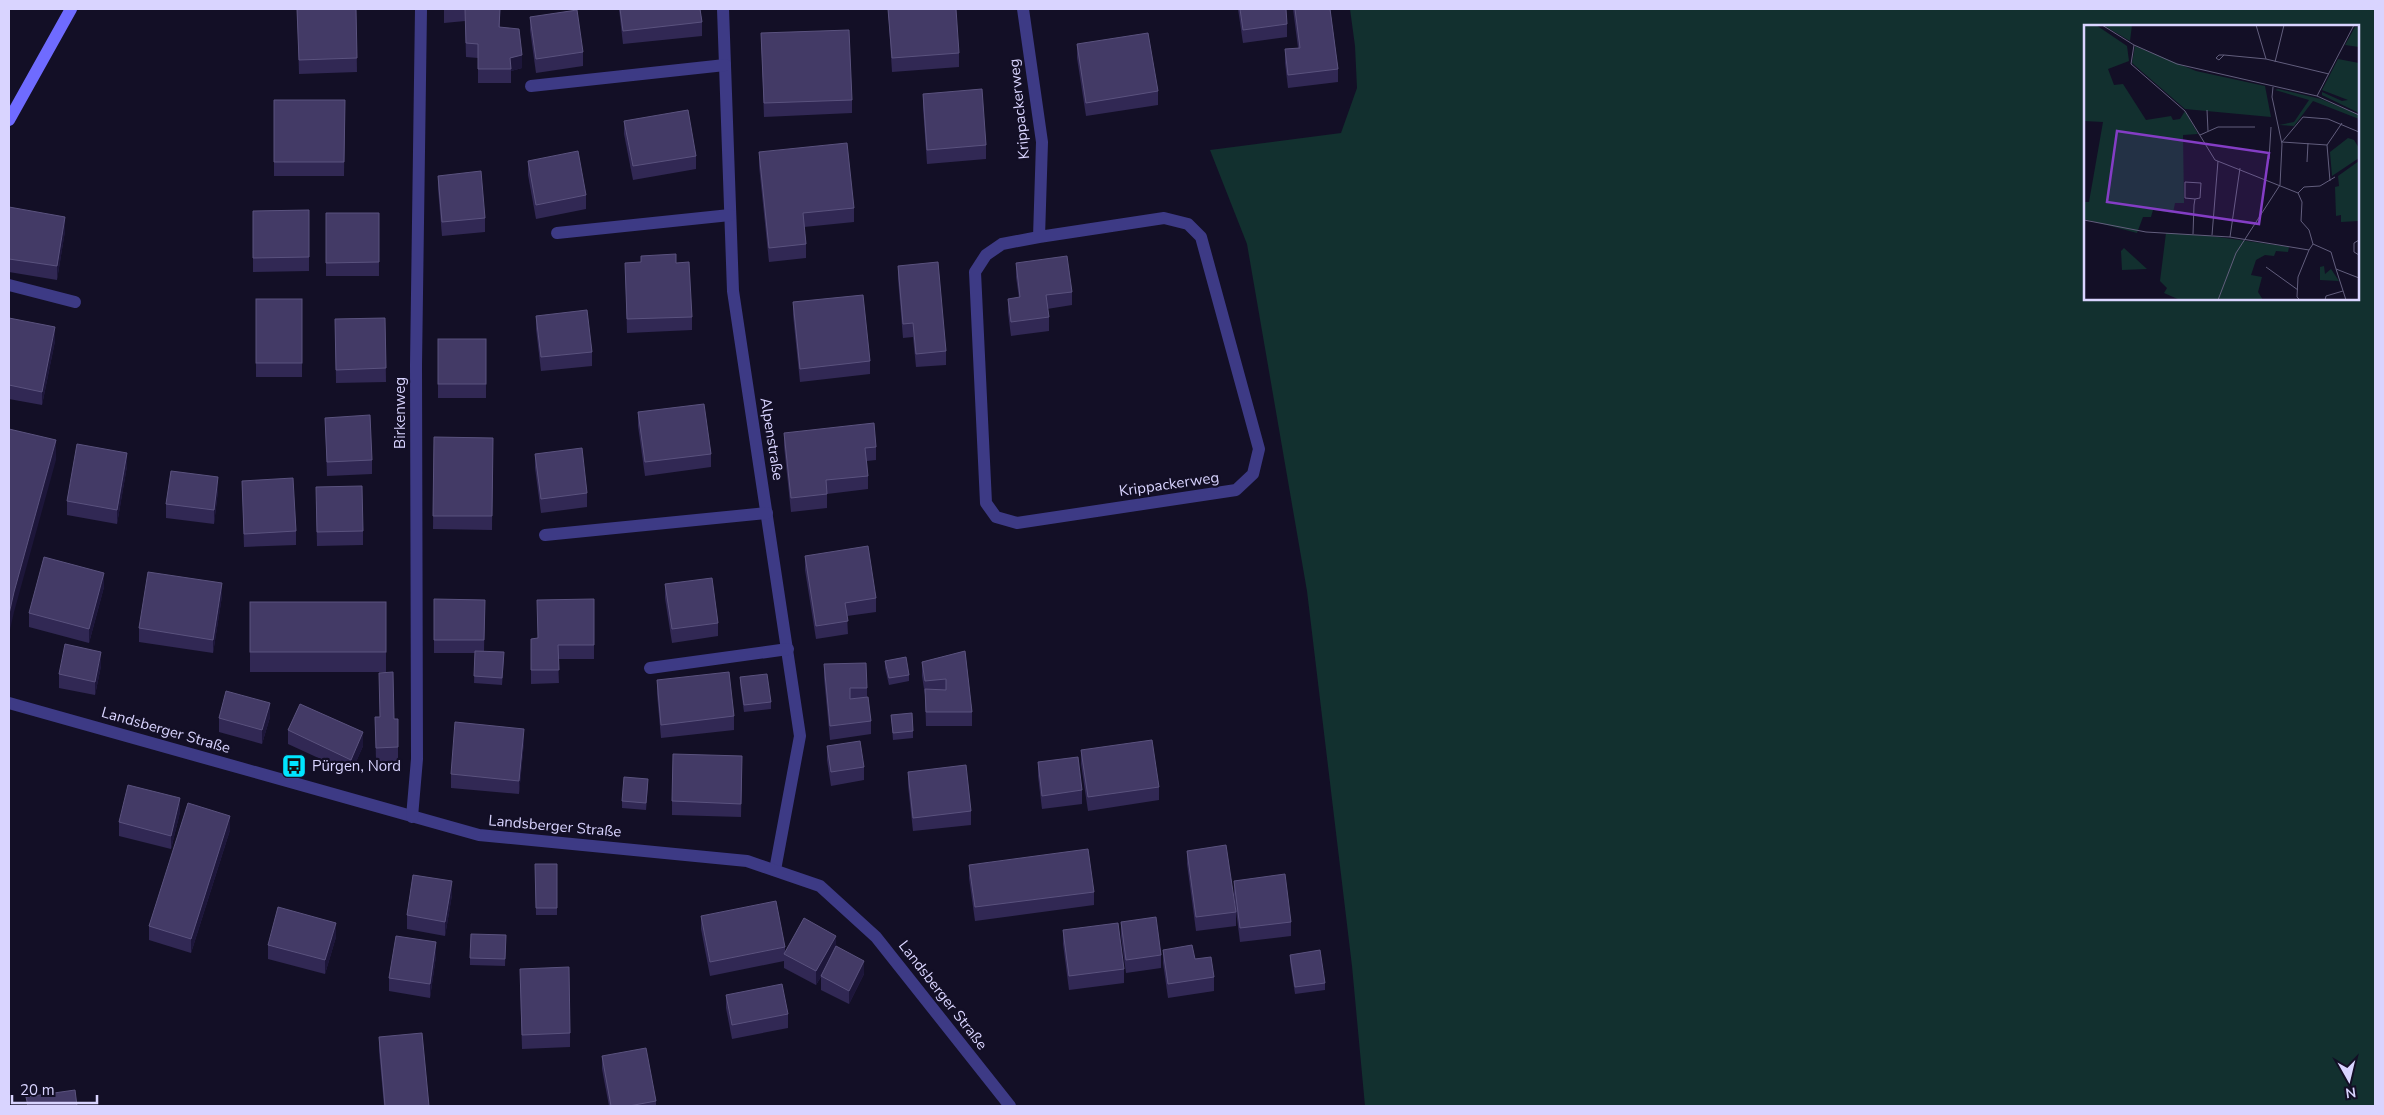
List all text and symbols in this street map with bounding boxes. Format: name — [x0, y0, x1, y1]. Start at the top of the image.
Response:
inset map — [2084, 25, 2359, 300]
street label: Krippackerweg — [1004, 58, 1034, 160]
street label: Birkenweg — [390, 377, 410, 449]
street label: Alpenstraße — [756, 396, 788, 482]
street label: Krippackerweg — [1118, 467, 1220, 501]
street label: Landsberger Straße — [99, 702, 233, 758]
bus stop icon: Pürgen, Nord — [281, 753, 307, 779]
place label: Pürgen, Nord — [312, 756, 401, 776]
street label: Landsberger Straße — [488, 810, 622, 842]
street label: Landsberger Straße — [894, 936, 992, 1054]
north arrow — [2324, 1055, 2374, 1105]
scale bar — [12, 1072, 98, 1104]
text: 20 m — [20, 1080, 55, 1100]
text: N — [2344, 1082, 2357, 1103]

